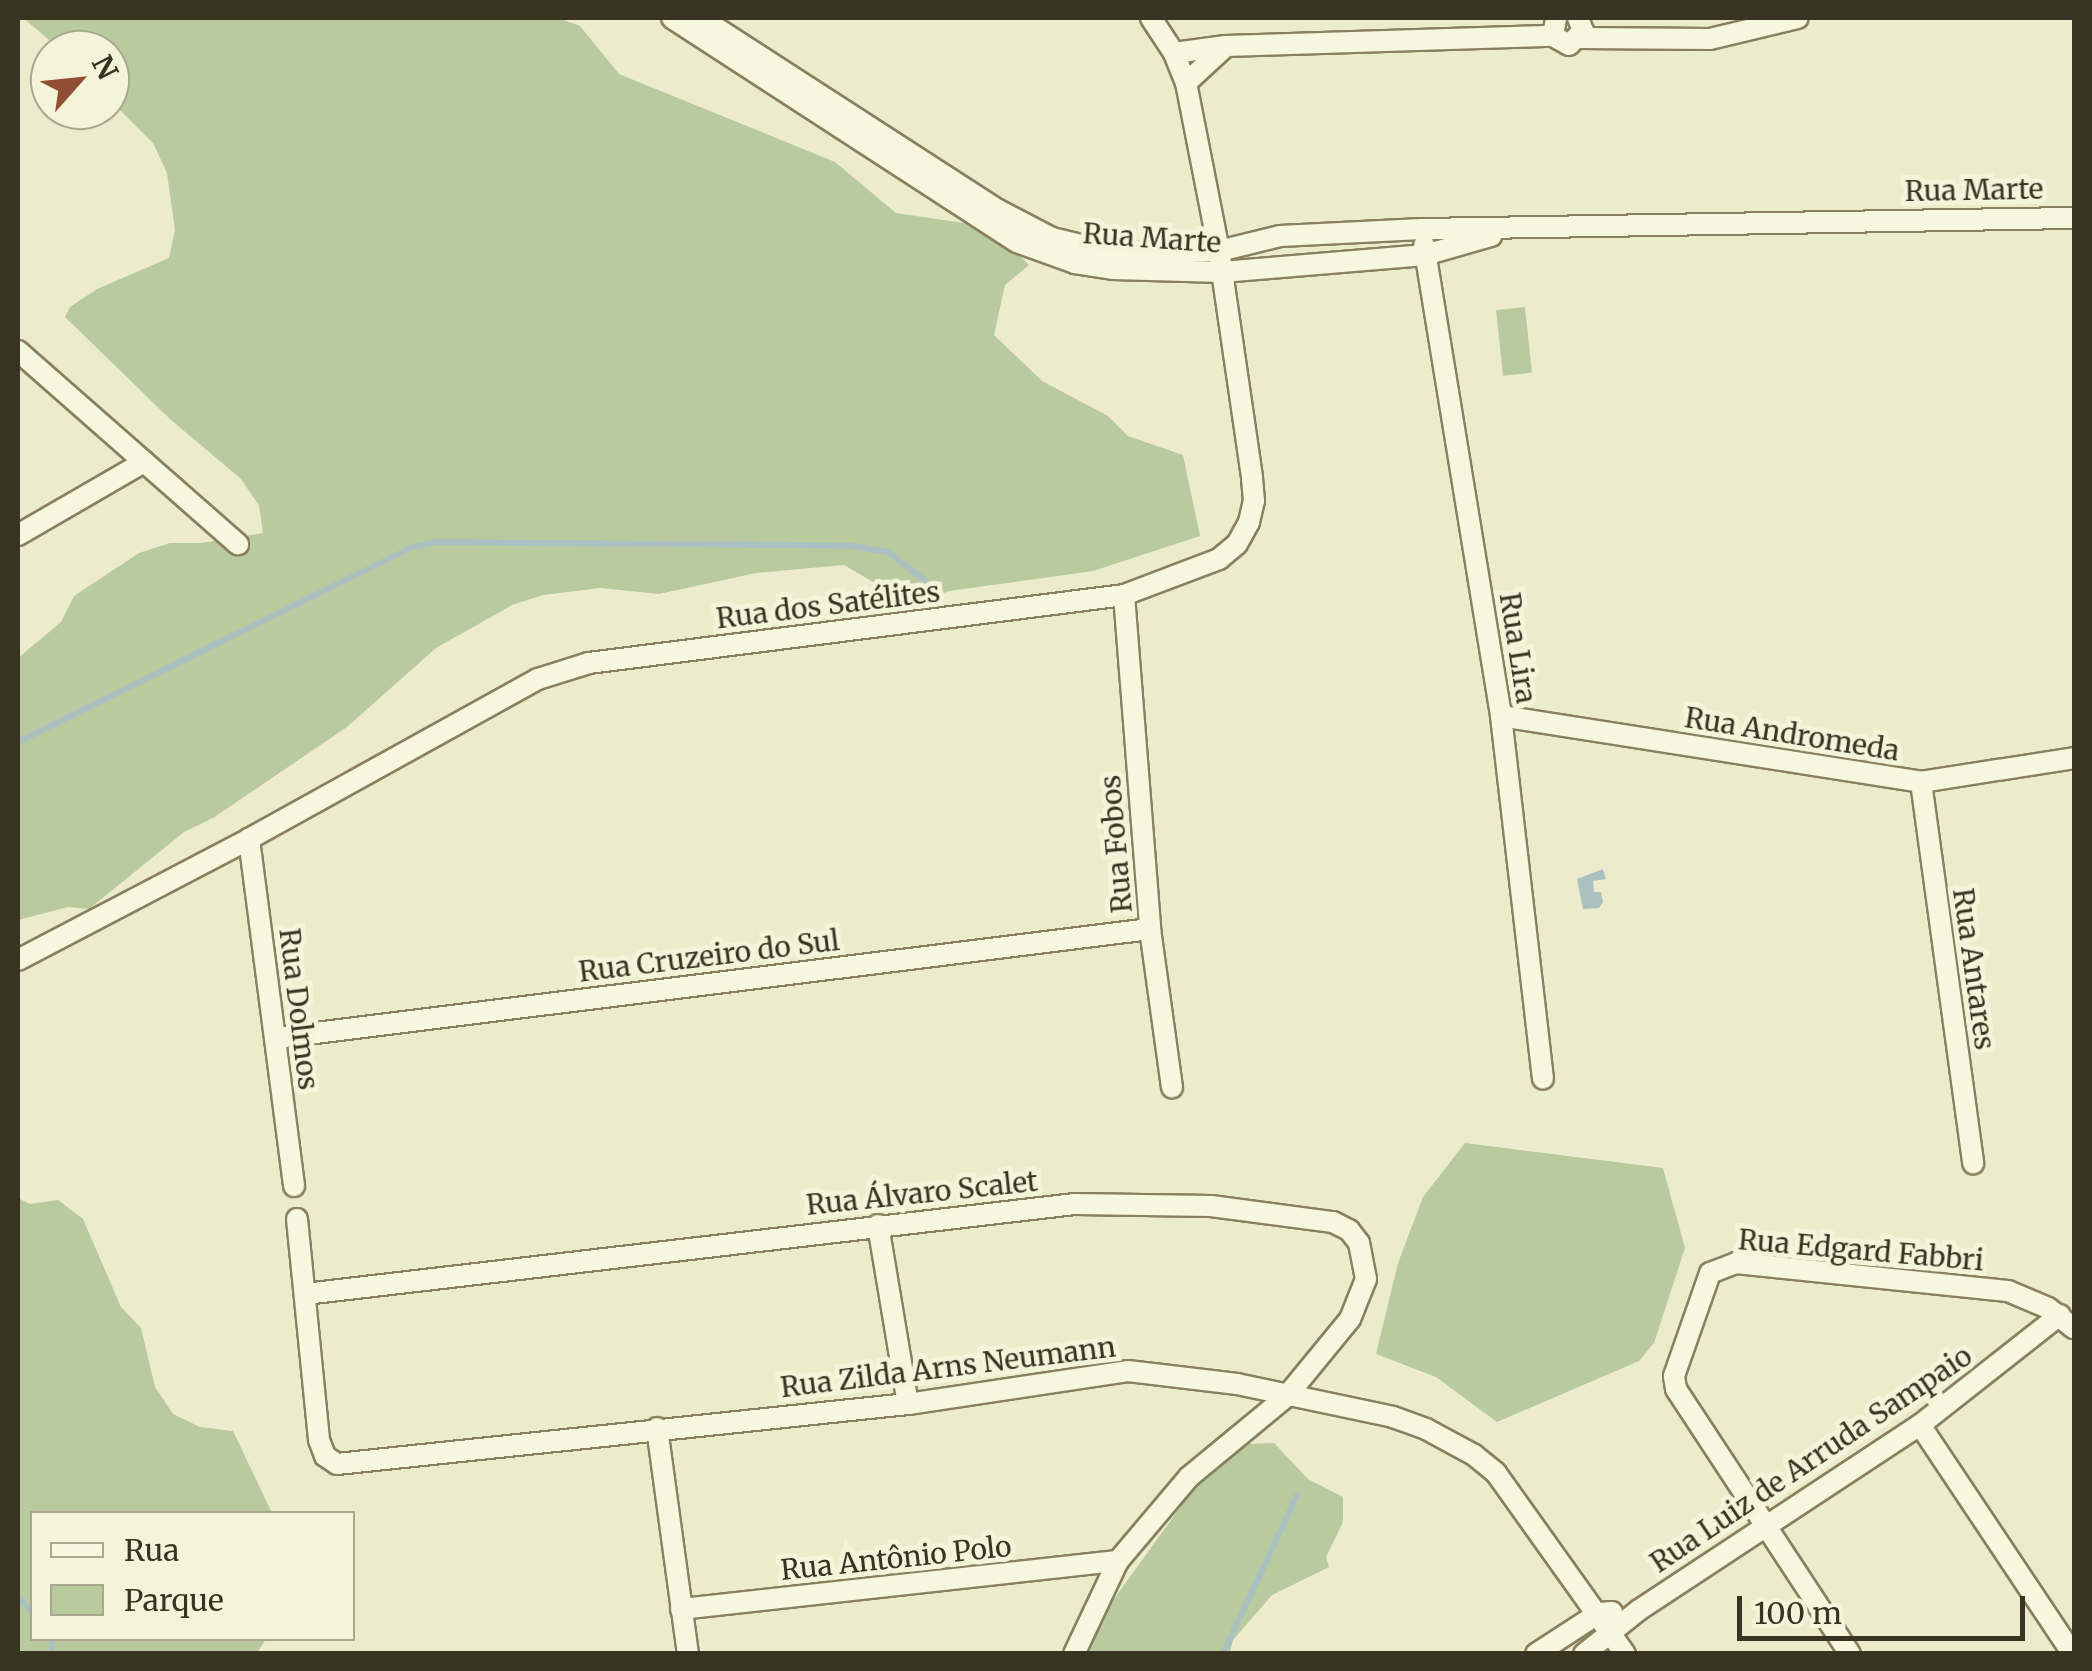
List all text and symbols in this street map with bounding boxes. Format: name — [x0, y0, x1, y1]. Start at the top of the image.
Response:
north arrow — [30, 30, 130, 130]
text: N — [84, 49, 126, 85]
street label: Rua Marte — [1904, 172, 2044, 208]
street label: Rua Marte — [1082, 216, 1222, 260]
street label: Rua dos Satélites — [714, 575, 942, 635]
street label: Rua Lira — [1493, 590, 1543, 706]
street label: Rua Andromeda — [1682, 700, 1902, 768]
street label: Rua Fobos — [1093, 774, 1139, 914]
street label: Rua Antares — [1946, 886, 2002, 1052]
street label: Rua Cruzeiro do Sul — [577, 923, 841, 989]
street label: Rua Dolmos — [272, 926, 326, 1092]
street label: Rua Álvaro Scalet — [804, 1164, 1040, 1222]
street label: Rua Edgard Fabbri — [1737, 1223, 1985, 1277]
street label: Rua Zilda Arns Neumann — [778, 1330, 1118, 1404]
street label: Rua Luiz de Arruda Sampaio — [1644, 1339, 1978, 1579]
legend — [30, 1511, 355, 1641]
street label: Rua Antônio Polo — [779, 1529, 1013, 1587]
text: Rua — [124, 1531, 179, 1569]
scale bar — [1742, 1576, 2030, 1638]
text: Parque — [124, 1581, 224, 1619]
text: 100 m — [1754, 1594, 1842, 1632]

